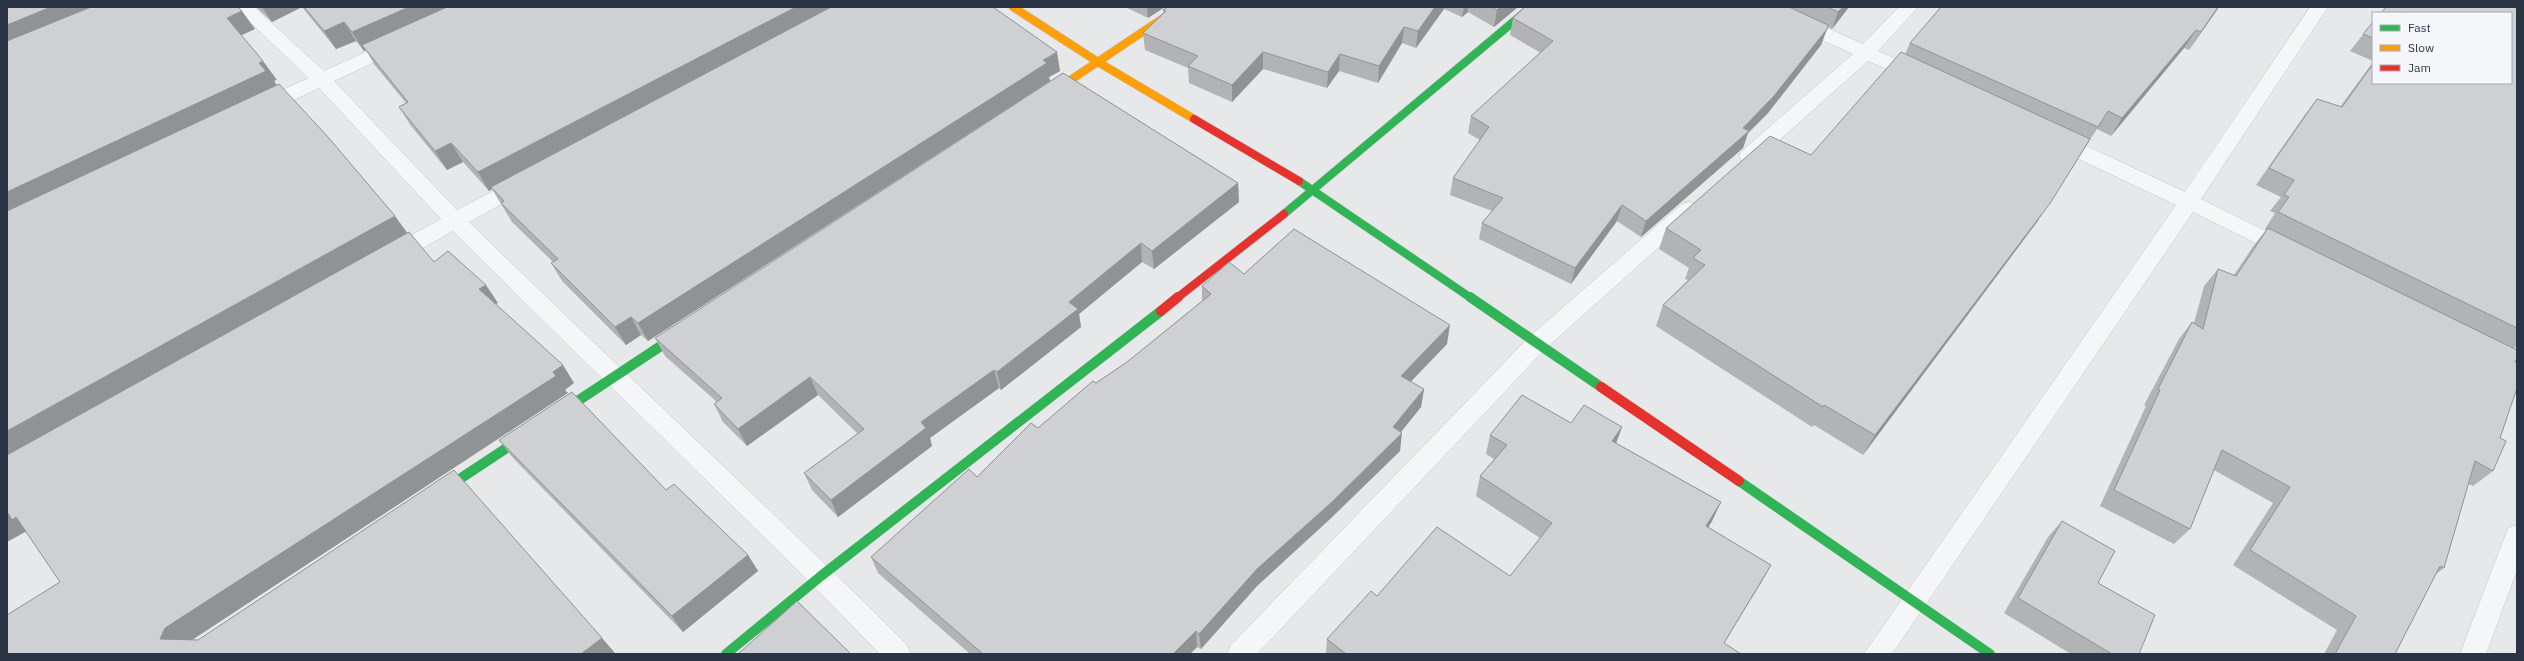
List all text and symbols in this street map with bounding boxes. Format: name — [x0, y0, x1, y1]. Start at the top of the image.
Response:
legend — [2372, 12, 2512, 84]
text: Fast — [2408, 20, 2431, 35]
text: Slow — [2408, 40, 2434, 55]
text: Jam — [2408, 60, 2431, 75]

